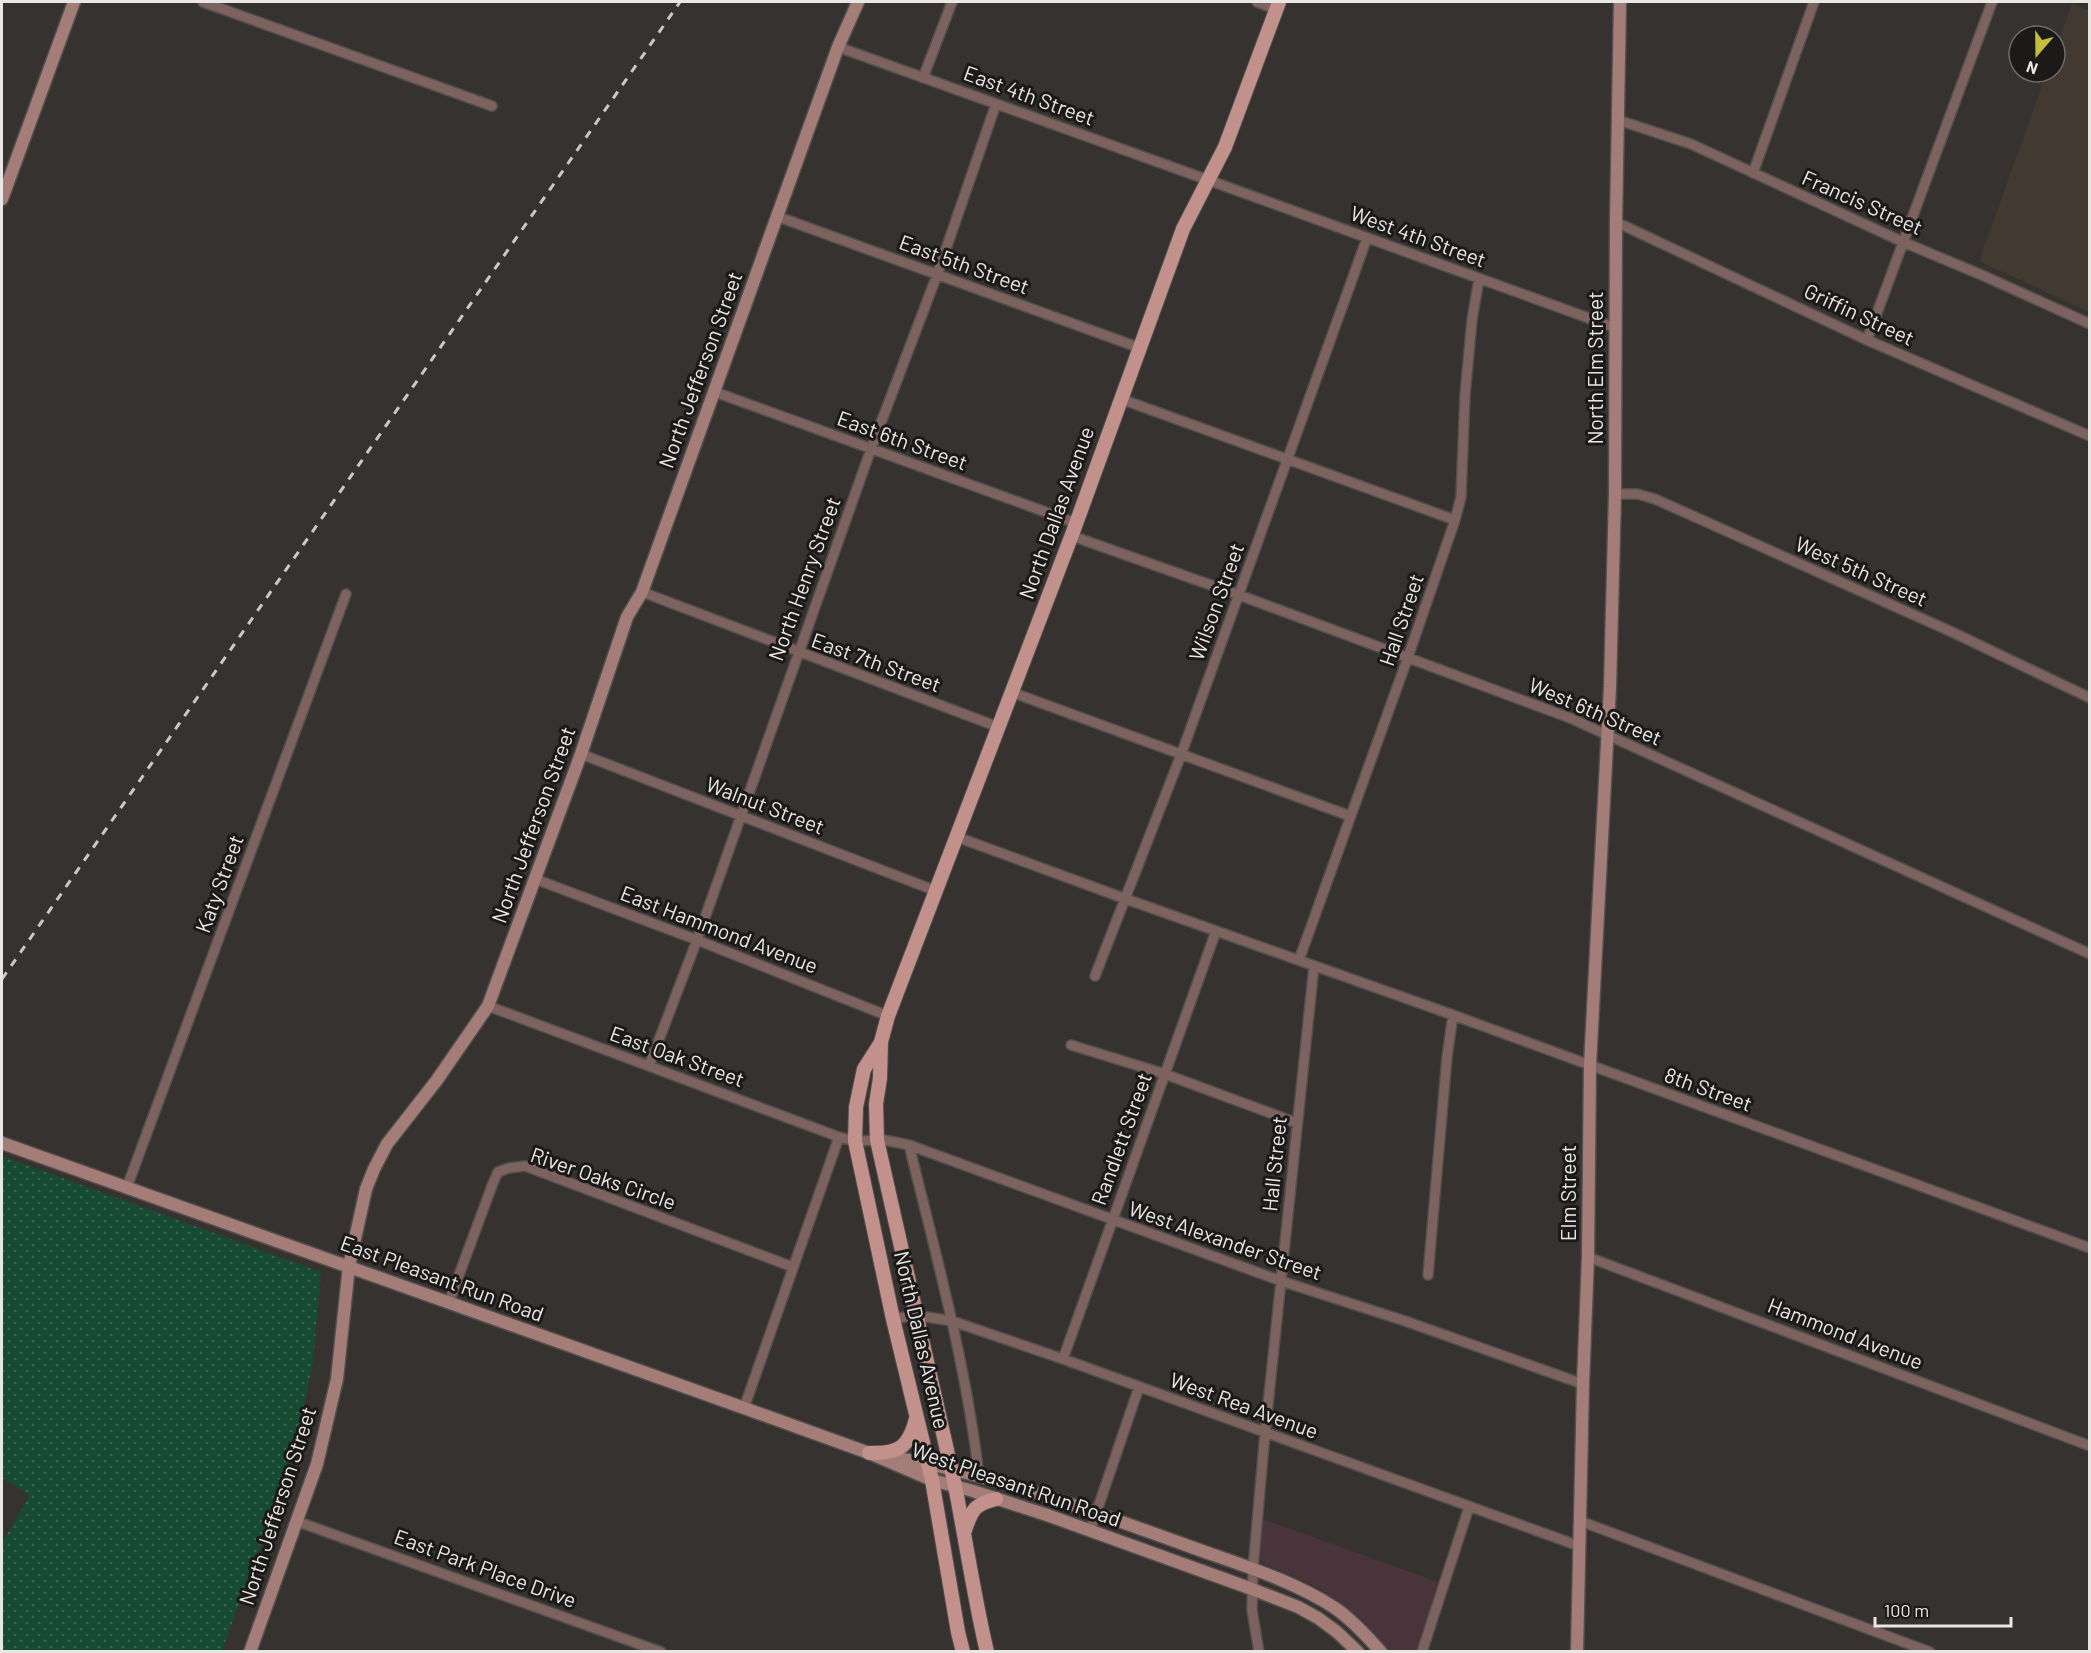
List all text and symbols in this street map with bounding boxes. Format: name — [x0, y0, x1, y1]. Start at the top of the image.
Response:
north arrow — [2007, 24, 2067, 84]
text: N — [2023, 58, 2040, 79]
street label: East 4th Street — [961, 59, 1098, 130]
street label: Francis Street — [1799, 164, 1927, 239]
street label: West 4th Street — [1347, 199, 1490, 272]
street label: East 5th Street — [896, 228, 1033, 299]
street label: North Jefferson Street — [652, 268, 747, 471]
street label: Griffin Street — [1801, 277, 1919, 350]
street label: North Elm Street — [1582, 291, 1607, 445]
street label: East 6th Street — [834, 404, 971, 475]
street label: North Dallas Avenue — [1013, 423, 1098, 602]
street label: North Henry Street — [762, 493, 845, 664]
street label: West 5th Street — [1792, 530, 1931, 611]
street label: Wilson Street — [1183, 539, 1248, 664]
street label: Hall Street — [1373, 570, 1428, 669]
street label: East 7th Street — [808, 627, 945, 697]
street label: West 6th Street — [1526, 671, 1666, 750]
street label: North Jefferson Street — [485, 723, 580, 926]
street label: Walnut Street — [703, 771, 828, 839]
street label: Katy Street — [189, 831, 248, 936]
street label: East Hammond Avenue — [617, 879, 822, 978]
street label: East Oak Street — [607, 1020, 748, 1091]
street label: 8th Street — [1661, 1061, 1756, 1116]
street label: Randlett Street — [1085, 1069, 1156, 1208]
street label: Hall Street — [1256, 1115, 1291, 1213]
street label: River Oaks Circle — [528, 1141, 679, 1214]
street label: Elm Street — [1555, 1145, 1580, 1241]
street label: West Alexander Street — [1126, 1195, 1325, 1284]
street label: East Pleasant Run Road — [337, 1229, 548, 1326]
street label: North Dallas Avenue — [890, 1248, 955, 1431]
street label: Hammond Avenue — [1764, 1292, 1927, 1374]
street label: West Rea Avenue — [1167, 1366, 1322, 1443]
street label: North Jefferson Street — [233, 1403, 320, 1608]
street label: West Pleasant Run Road — [909, 1436, 1124, 1531]
street label: East Park Place Drive — [391, 1523, 580, 1612]
scale bar — [1875, 1590, 2012, 1628]
text: 100 m — [1884, 1599, 1929, 1621]

